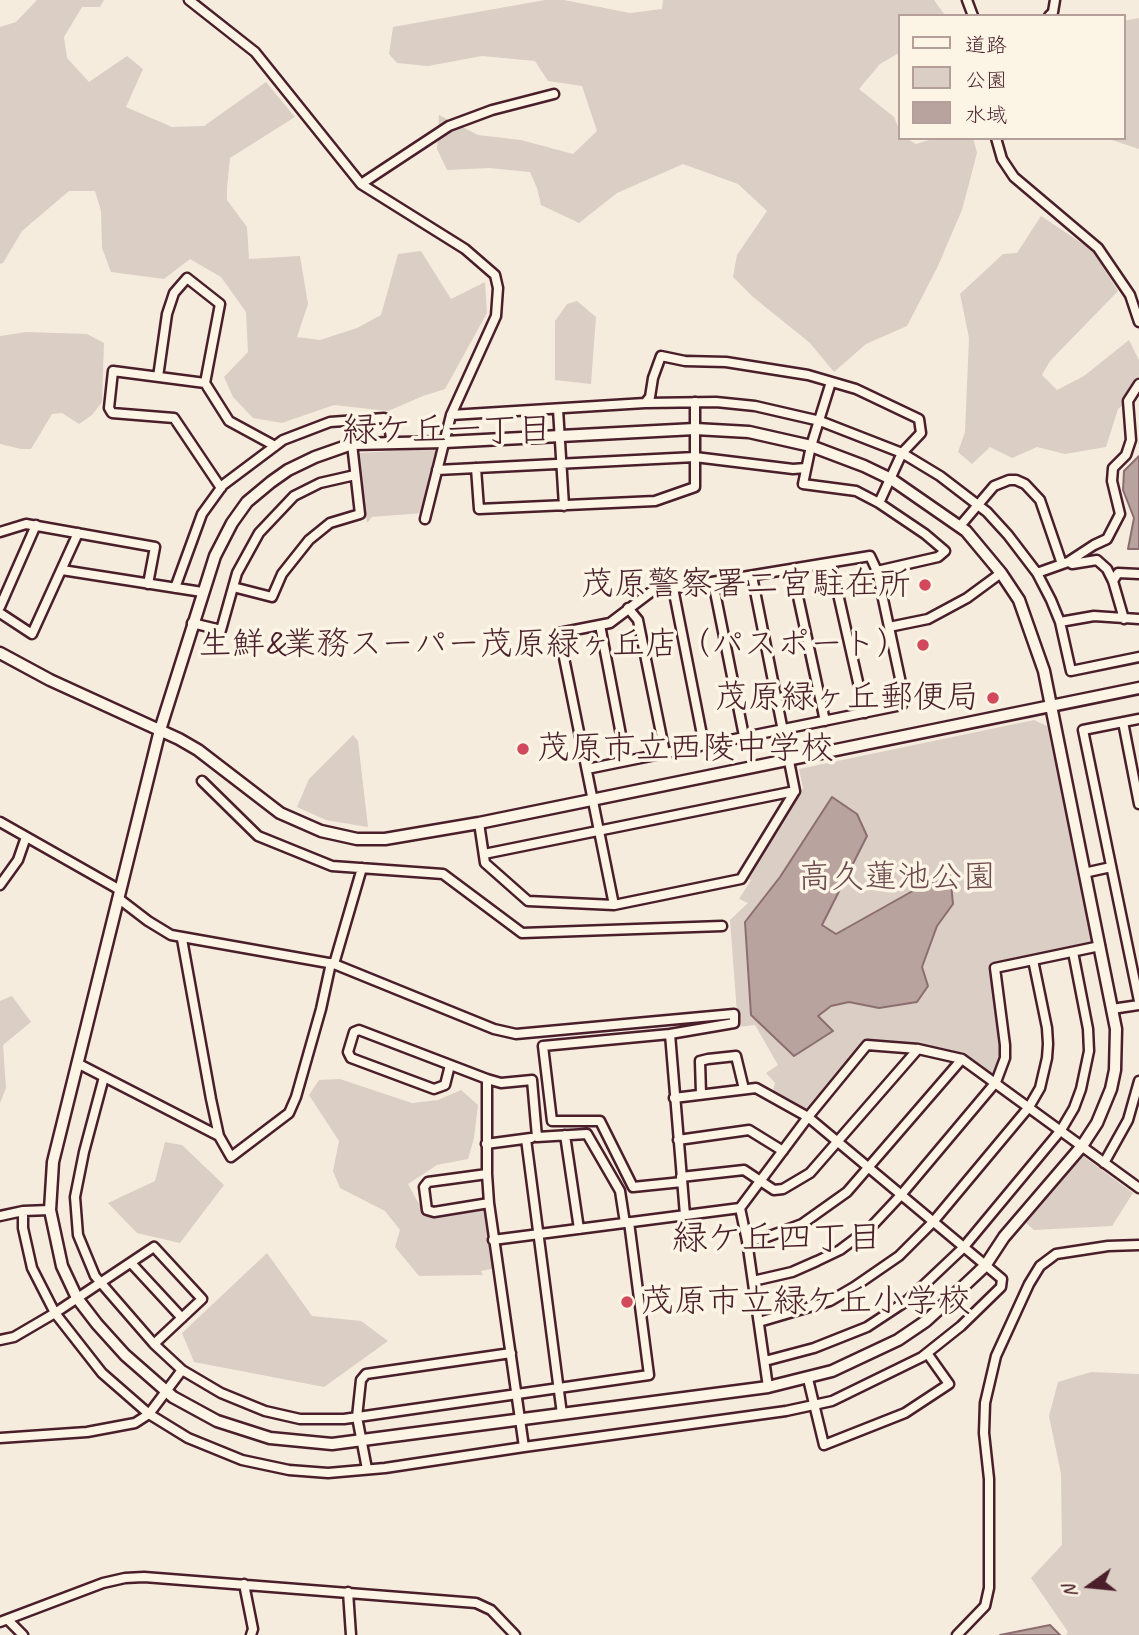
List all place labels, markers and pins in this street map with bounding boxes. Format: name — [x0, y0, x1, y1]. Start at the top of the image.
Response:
place label: 茂原警察署二宮駐在所 — [581, 565, 911, 605]
marker: 茂原警察署二宮駐在所 — [917, 577, 933, 593]
place label: 生鮮&業務スーパー茂原緑ヶ丘店（パスポート） — [199, 625, 909, 665]
marker: 生鮮&業務スーパー茂原緑ヶ丘店（パスポート） — [915, 637, 931, 653]
place label: 茂原緑ヶ丘郵便局 — [715, 678, 979, 718]
marker: 茂原緑ヶ丘郵便局 — [985, 690, 1001, 706]
place label: 茂原市立西陵中学校 — [537, 729, 834, 769]
marker: 茂原市立西陵中学校 — [515, 741, 531, 757]
place label: 茂原市立緑ケ丘小学校 — [641, 1282, 971, 1322]
marker: 茂原市立緑ケ丘小学校 — [619, 1294, 635, 1310]

